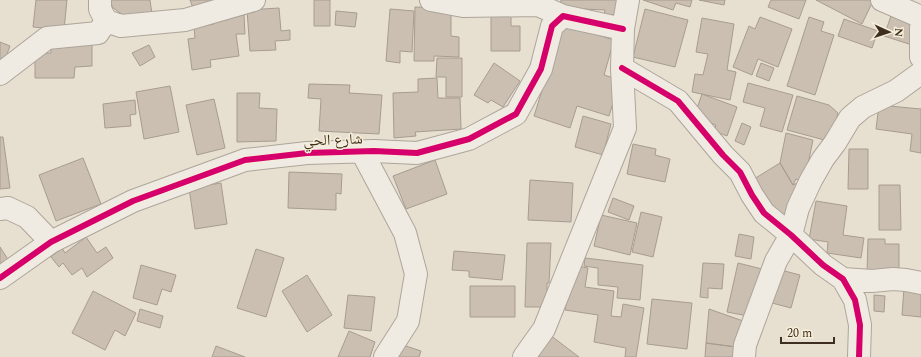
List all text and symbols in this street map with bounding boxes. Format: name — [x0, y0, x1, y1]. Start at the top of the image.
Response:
north arrow — [869, 12, 909, 52]
text: N — [890, 28, 907, 37]
street label: شارع الحي — [303, 127, 363, 153]
scale bar — [781, 319, 834, 345]
text: 20 m — [787, 324, 812, 343]

